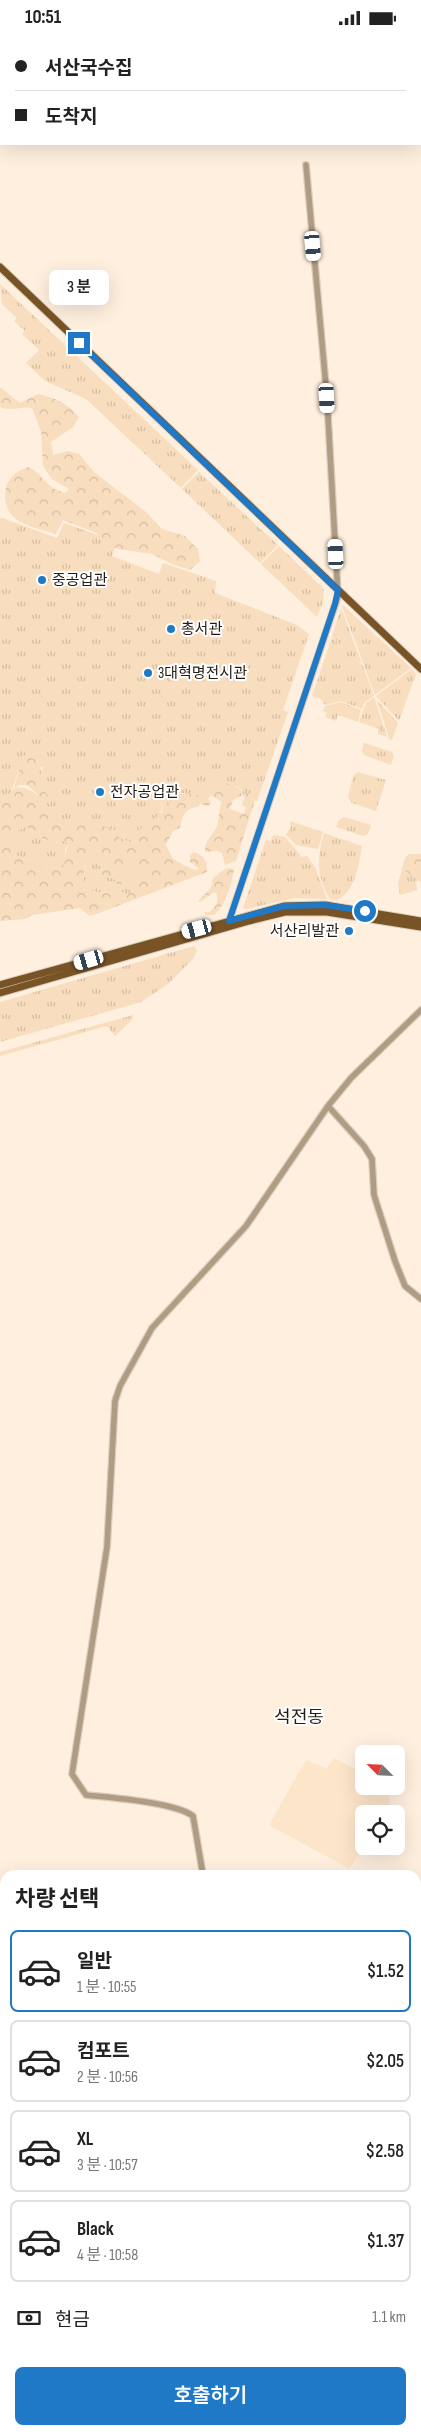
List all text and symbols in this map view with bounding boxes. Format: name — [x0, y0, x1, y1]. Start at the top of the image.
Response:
text: 10:51 — [25, 6, 61, 29]
text: 서산국수집 — [45, 57, 132, 80]
text: 도착지 — [45, 106, 97, 129]
car — [304, 230, 321, 262]
callout: 3 분 — [49, 271, 109, 305]
text: 3 분 — [67, 278, 91, 297]
route end — [68, 332, 90, 354]
car — [318, 383, 335, 413]
car — [327, 539, 344, 569]
place label: 중공업관 — [52, 571, 107, 590]
marker: 중공업관 — [36, 574, 48, 586]
place label: 총서관 — [181, 620, 223, 639]
marker: 총서관 — [165, 623, 177, 635]
place label: 3대혁명전시관 — [158, 664, 247, 683]
marker: 3대혁명전시관 — [142, 667, 154, 679]
place label: 전자공업관 — [110, 783, 179, 802]
marker: 전자공업관 — [94, 786, 106, 798]
route start — [354, 900, 376, 922]
car — [180, 918, 213, 940]
place label: 서산리발관 — [270, 922, 339, 941]
marker: 서산리발관 — [343, 925, 355, 937]
car — [72, 949, 105, 971]
district label: 석전동 — [274, 1707, 324, 1728]
north arrow — [355, 1745, 405, 1795]
map controls — [355, 1745, 405, 1855]
button: locate — [355, 1805, 405, 1855]
text: 차량 선택 — [15, 1886, 99, 1913]
icon: car — [17, 1949, 62, 1994]
text: 일반 — [77, 1950, 112, 1973]
text: $1.52 — [367, 1960, 404, 1983]
text: 1 분 · 10:55 — [77, 1978, 137, 1997]
icon: car — [17, 2039, 62, 2084]
text: 컴포트 — [77, 2040, 129, 2063]
text: $2.05 — [366, 2050, 404, 2073]
text: 2 분 · 10:56 — [77, 2068, 138, 2087]
text: XL — [77, 2128, 93, 2151]
icon: car — [17, 2129, 62, 2174]
text: $2.58 — [366, 2140, 404, 2163]
text: 3 분 · 10:57 — [77, 2156, 138, 2175]
text: Black — [77, 2218, 114, 2241]
icon: car — [17, 2219, 62, 2264]
text: $1.37 — [366, 2230, 404, 2253]
text: 4 분 · 10:58 — [77, 2246, 138, 2265]
icon: cash — [15, 2304, 43, 2332]
text: 1.1 km — [372, 2308, 406, 2327]
text: 현금 — [55, 2309, 90, 2332]
button: 호출하기 — [15, 2367, 406, 2425]

